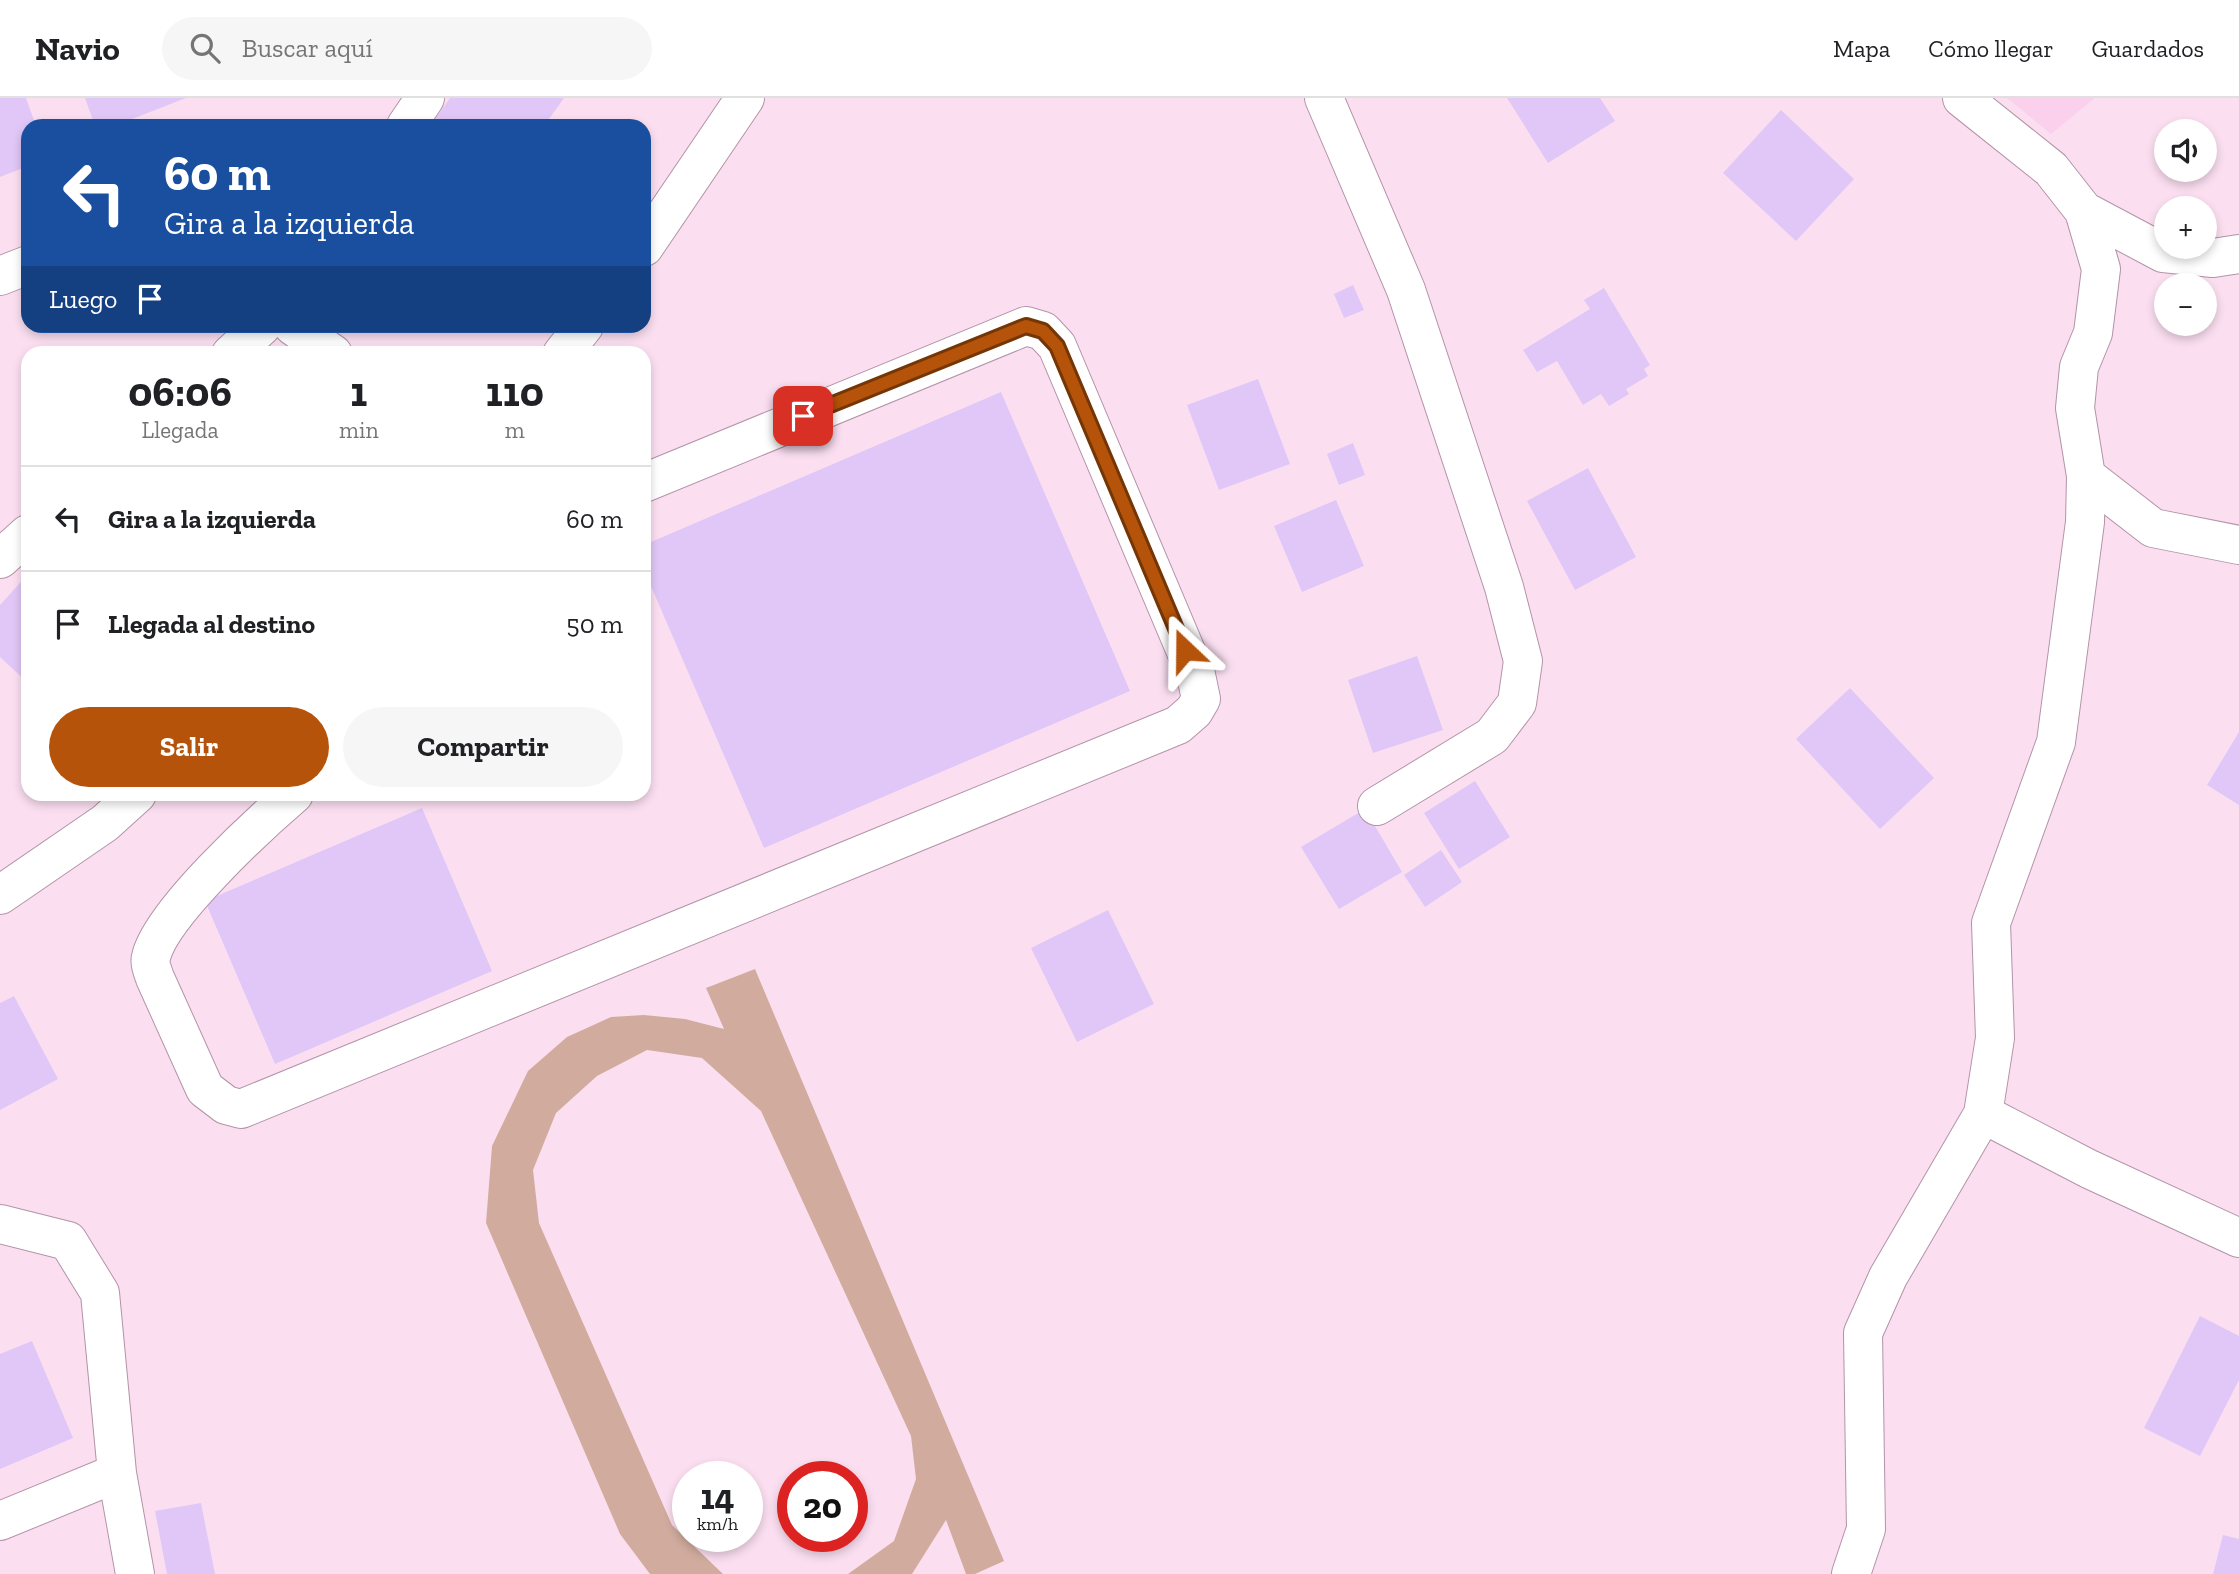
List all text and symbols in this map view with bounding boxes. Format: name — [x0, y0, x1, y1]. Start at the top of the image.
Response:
search box — [162, 17, 652, 80]
text: Navio — [35, 29, 120, 68]
icon: search — [186, 29, 224, 67]
text: Buscar aquí — [242, 32, 373, 64]
text: Mapa — [1833, 34, 1890, 63]
text: Cómo llegar — [1928, 34, 2054, 63]
text: Guardados — [2092, 34, 2204, 63]
map controls — [2154, 119, 2217, 336]
button: sound — [2154, 119, 2217, 182]
text: 60 m — [164, 144, 271, 203]
icon: left — [49, 147, 140, 238]
button: + — [2154, 196, 2217, 259]
text: Gira a la izquierda — [164, 204, 415, 242]
button: − — [2154, 273, 2217, 336]
icon: arrive — [131, 280, 169, 318]
text: Luego — [49, 283, 117, 315]
text: 06:06 — [128, 366, 232, 417]
text: 1 — [350, 366, 367, 417]
text: 110 — [486, 366, 544, 417]
pin — [773, 386, 833, 446]
icon: arrive — [784, 397, 822, 435]
text: Llegada — [142, 416, 219, 444]
text: min — [339, 416, 379, 444]
text: m — [505, 416, 525, 444]
icon: left — [49, 500, 87, 538]
text: Gira a la izquierda — [108, 503, 316, 535]
text: 60 m — [566, 503, 623, 535]
icon: arrive — [49, 605, 87, 643]
text: Llegada al destino — [108, 608, 315, 640]
text: 50 m — [566, 608, 623, 640]
position arrow — [1148, 613, 1222, 687]
button: Salir — [49, 707, 329, 787]
button: Compartir — [343, 707, 623, 787]
speed limit sign: 20 — [777, 1461, 868, 1552]
text: 14 — [700, 1476, 735, 1518]
text: km/h — [697, 1513, 738, 1535]

